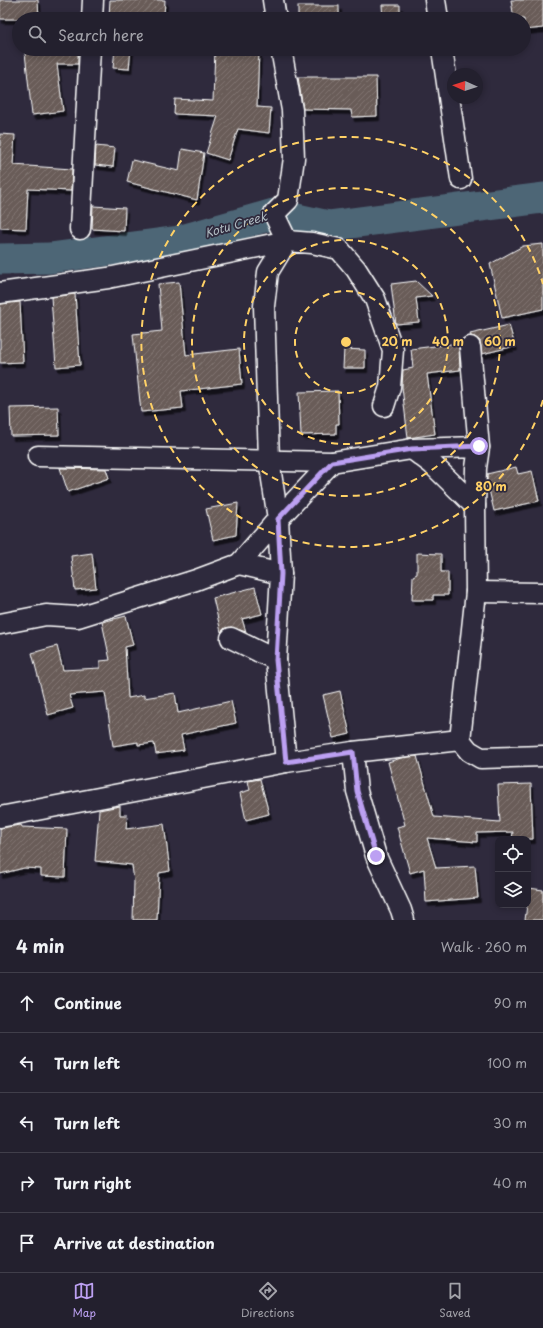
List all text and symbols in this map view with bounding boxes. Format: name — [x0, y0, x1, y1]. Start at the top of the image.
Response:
search box — [12, 12, 531, 56]
icon: search — [26, 23, 48, 45]
text: Search here — [58, 23, 144, 46]
north arrow — [447, 68, 483, 104]
water label: Kotu Creek — [202, 206, 270, 242]
text: 20 m — [381, 332, 413, 350]
text: 40 m — [432, 332, 464, 350]
text: 60 m — [484, 332, 516, 350]
centre of rings — [339, 335, 353, 349]
route start — [470, 437, 488, 455]
text: 80 m — [475, 477, 507, 495]
map controls — [495, 836, 531, 908]
button: locate — [495, 836, 531, 872]
route end — [367, 847, 385, 865]
button: layers — [495, 872, 531, 908]
text: 4 min — [16, 933, 64, 959]
text: Walk · 260 m — [441, 937, 527, 956]
text: Continue — [54, 991, 122, 1014]
icon: ahead — [16, 992, 38, 1014]
text: 90 m — [494, 993, 527, 1012]
text: Turn left — [54, 1051, 120, 1074]
icon: left — [16, 1052, 38, 1074]
text: 100 m — [487, 1053, 527, 1072]
text: Turn left — [54, 1111, 120, 1134]
icon: left — [16, 1112, 38, 1134]
text: 30 m — [493, 1113, 527, 1132]
text: Turn right — [54, 1171, 131, 1194]
icon: right — [16, 1172, 38, 1194]
text: 40 m — [493, 1173, 527, 1192]
text: Arrive at destination — [54, 1231, 215, 1254]
icon: arrive — [16, 1232, 38, 1254]
tab: Map — [72, 1280, 96, 1321]
tab: Directions — [241, 1280, 294, 1321]
tab: Saved — [439, 1280, 471, 1321]

